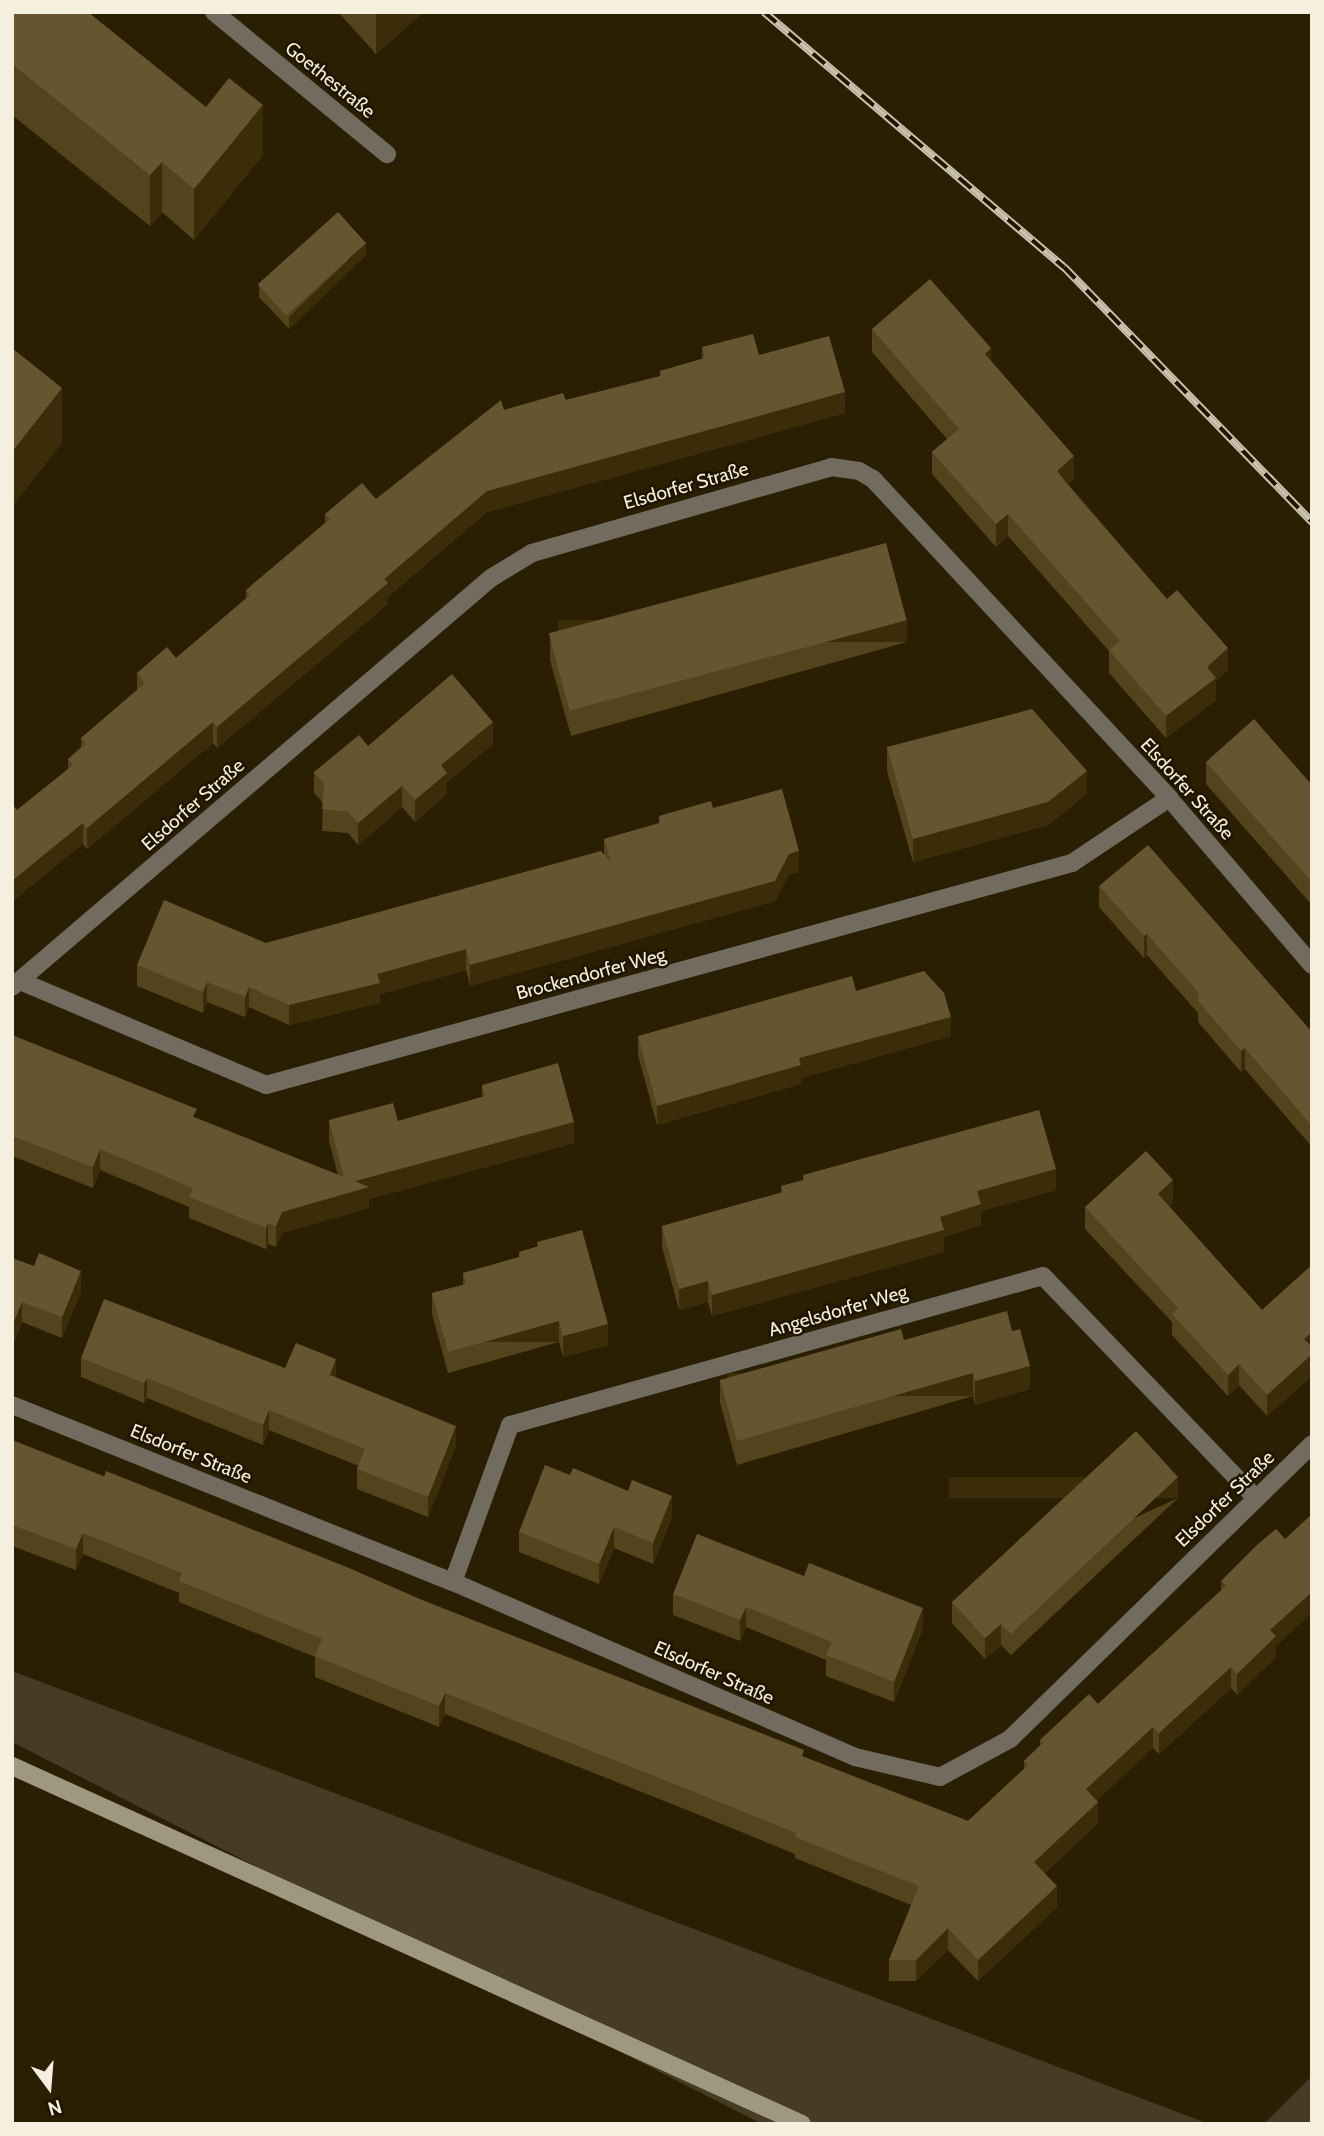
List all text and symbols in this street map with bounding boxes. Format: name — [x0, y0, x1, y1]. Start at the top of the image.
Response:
street label: Goethestraße — [280, 37, 380, 123]
street label: Elsdorfer Straße — [621, 457, 751, 515]
street label: Elsdorfer Straße — [1135, 734, 1239, 844]
street label: Elsdorfer Straße — [137, 754, 249, 856]
street label: Brockendorfer Weg — [514, 943, 668, 1005]
street label: Angelsdorfer Weg — [766, 1280, 910, 1342]
street label: Elsdorfer Straße — [127, 1419, 255, 1489]
street label: Elsdorfer Straße — [1171, 1446, 1279, 1552]
street label: Elsdorfer Straße — [651, 1636, 777, 1710]
north arrow — [14, 2052, 84, 2122]
text: N — [45, 2095, 65, 2121]

